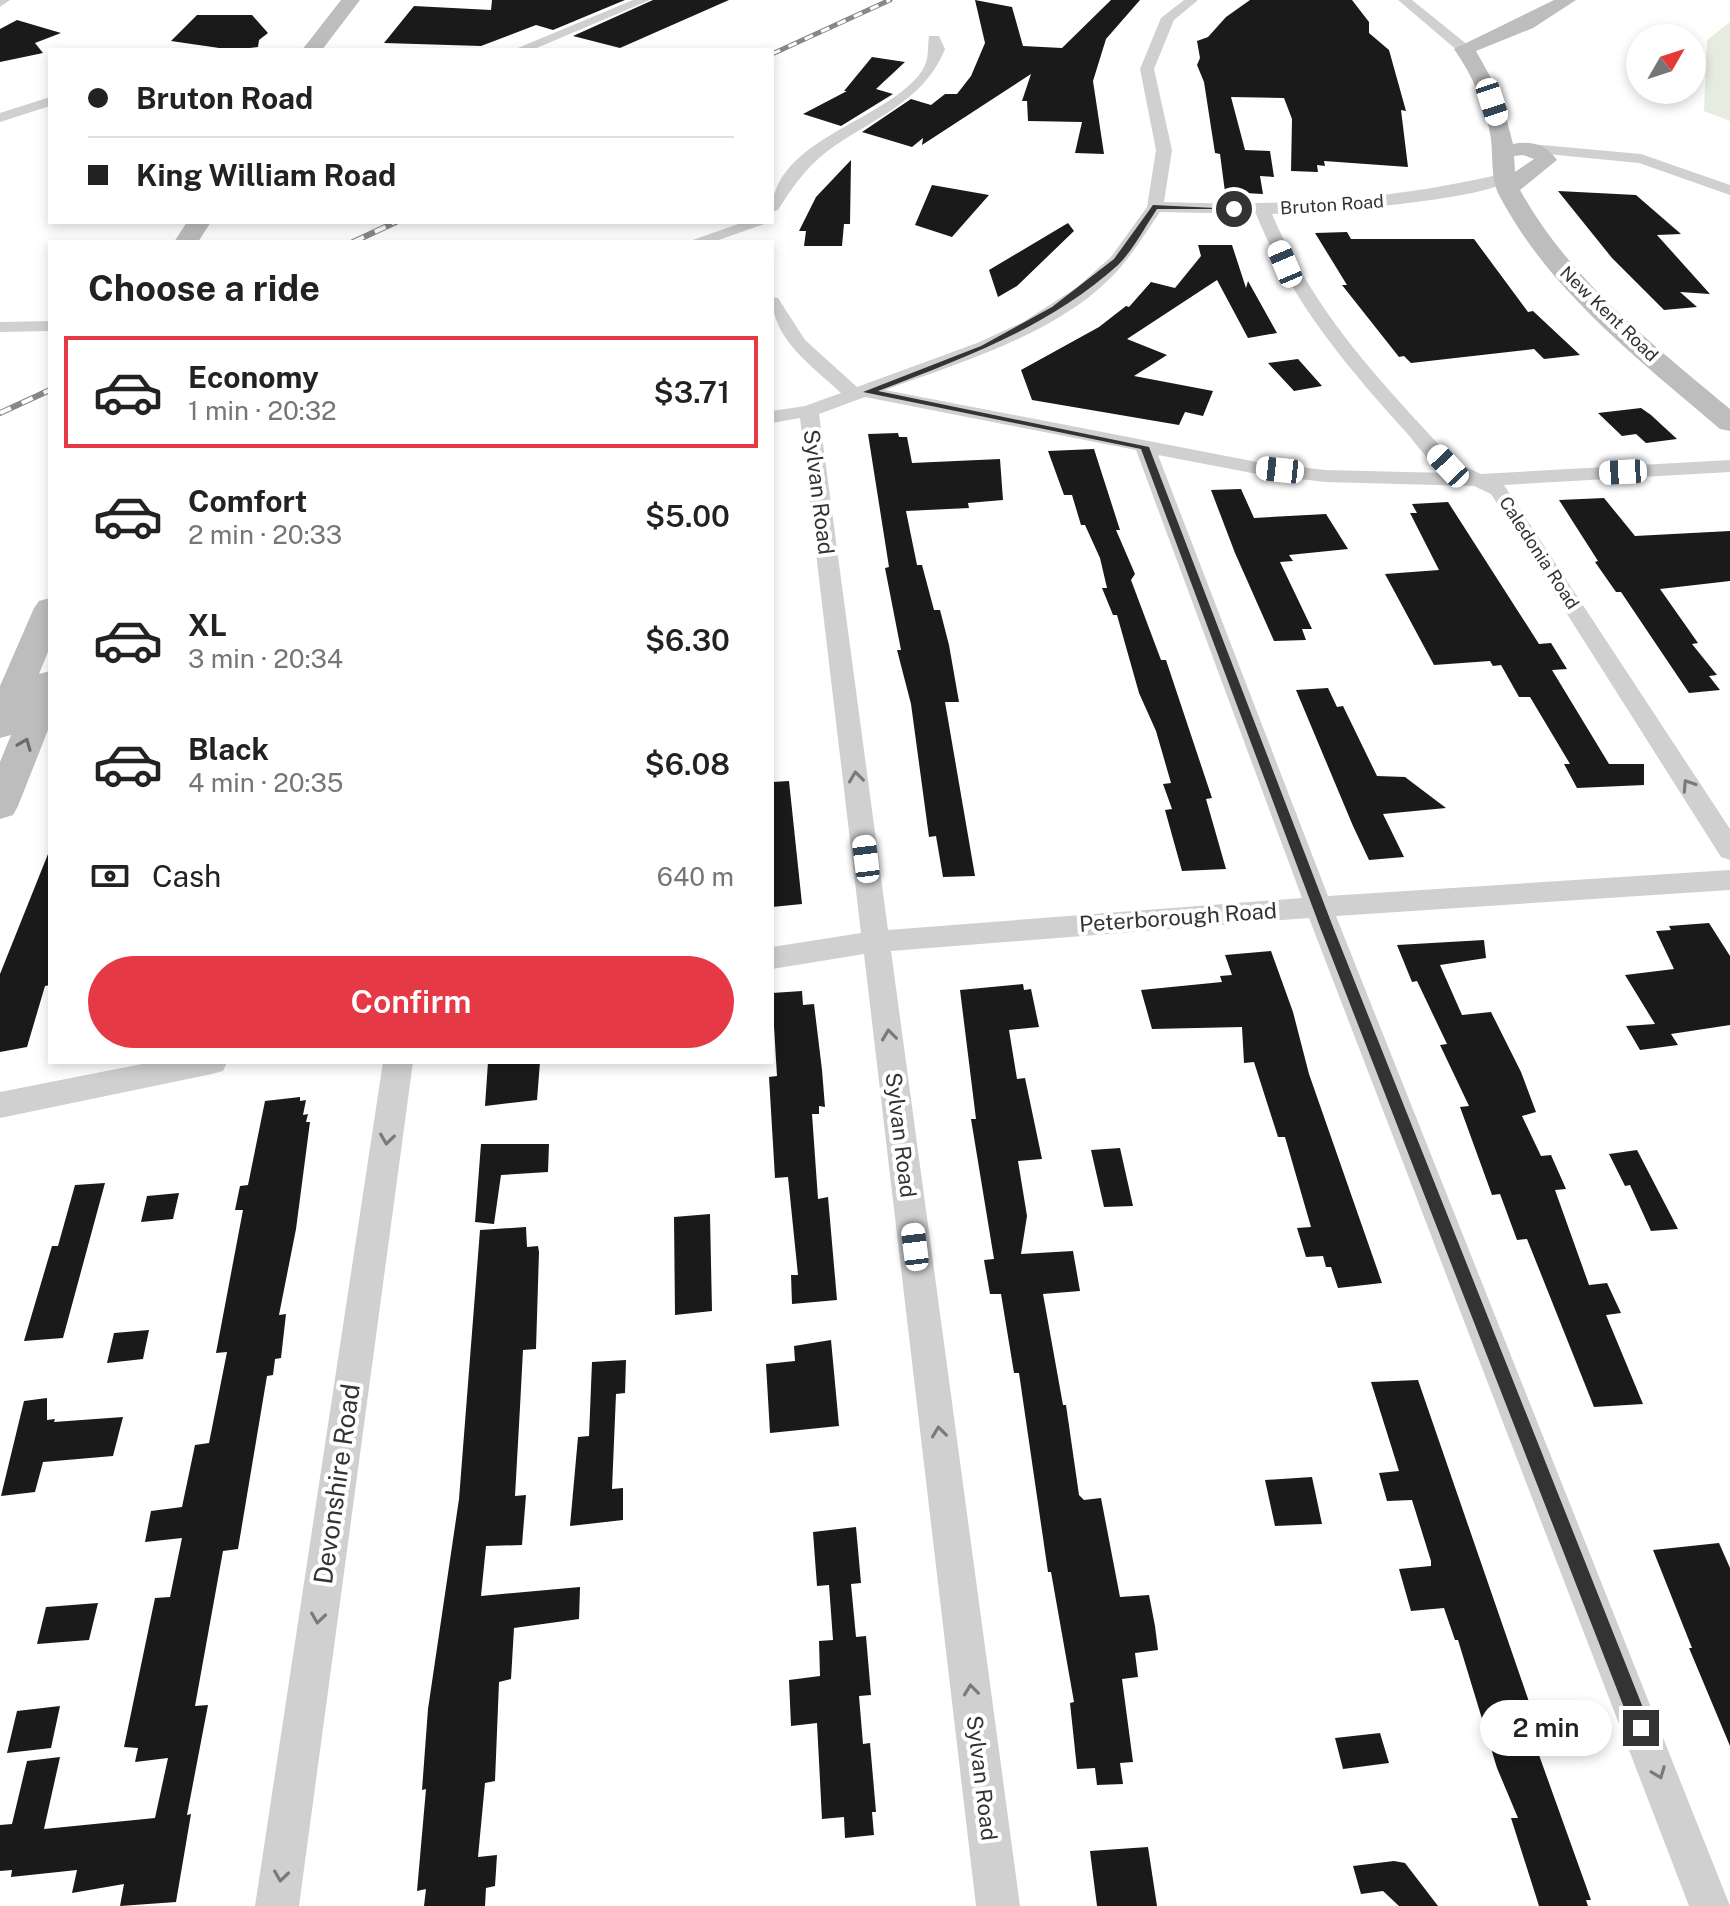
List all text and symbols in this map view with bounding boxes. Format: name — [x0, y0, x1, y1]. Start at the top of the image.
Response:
north arrow — [1626, 24, 1706, 104]
map controls — [1626, 24, 1706, 104]
car — [1473, 75, 1511, 129]
text: Bruton Road — [136, 80, 313, 116]
text: King William Road — [136, 157, 396, 193]
street label: Bruton Road — [1279, 190, 1385, 219]
route start — [1216, 191, 1252, 227]
car — [1265, 237, 1305, 291]
street label: New Kent Road — [1556, 262, 1663, 366]
text: Choose a ride — [88, 267, 320, 309]
icon: car — [92, 356, 164, 428]
text: Economy — [188, 359, 319, 395]
text: $3.71 — [654, 374, 730, 410]
text: 1 min · 20:32 — [188, 395, 337, 426]
street label: Sylvan Road — [798, 428, 840, 556]
car — [1423, 440, 1473, 492]
car — [1255, 456, 1305, 484]
car — [1598, 459, 1648, 485]
icon: car — [92, 480, 164, 552]
text: Comfort — [188, 483, 307, 519]
street label: Caledonia Road — [1495, 492, 1584, 613]
text: $5.00 — [645, 498, 730, 534]
text: 2 min · 20:33 — [188, 519, 342, 550]
icon: car — [92, 604, 164, 676]
text: XL — [188, 607, 227, 643]
text: $6.30 — [645, 622, 730, 658]
text: 3 min · 20:34 — [188, 643, 343, 674]
icon: car — [92, 728, 164, 800]
text: Black — [188, 731, 269, 767]
one-way arrow — [15, 738, 32, 752]
text: $6.08 — [645, 746, 730, 782]
text: 4 min · 20:35 — [188, 767, 344, 798]
one-way arrow — [848, 770, 865, 784]
one-way arrow — [1682, 779, 1697, 793]
car — [851, 834, 881, 884]
icon: cash — [88, 854, 132, 898]
text: Cash — [152, 858, 221, 894]
text: 640 m — [657, 861, 734, 892]
street label: Peterborough Road — [1078, 897, 1278, 937]
button: Confirm — [88, 956, 734, 1048]
one-way arrow — [880, 1028, 897, 1041]
street label: Sylvan Road — [880, 1071, 922, 1199]
one-way arrow — [379, 1132, 396, 1146]
car — [900, 1222, 930, 1272]
street label: Devonshire Road — [307, 1382, 366, 1586]
one-way arrow — [930, 1425, 947, 1438]
one-way arrow — [310, 1611, 327, 1625]
one-way arrow — [963, 1683, 980, 1697]
callout: 2 min — [1481, 1700, 1613, 1756]
route end — [1623, 1710, 1659, 1746]
text: 2 min — [1512, 1712, 1580, 1743]
street label: Sylvan Road — [961, 1714, 1003, 1842]
one-way arrow — [1649, 1765, 1666, 1779]
one-way arrow — [273, 1869, 290, 1883]

